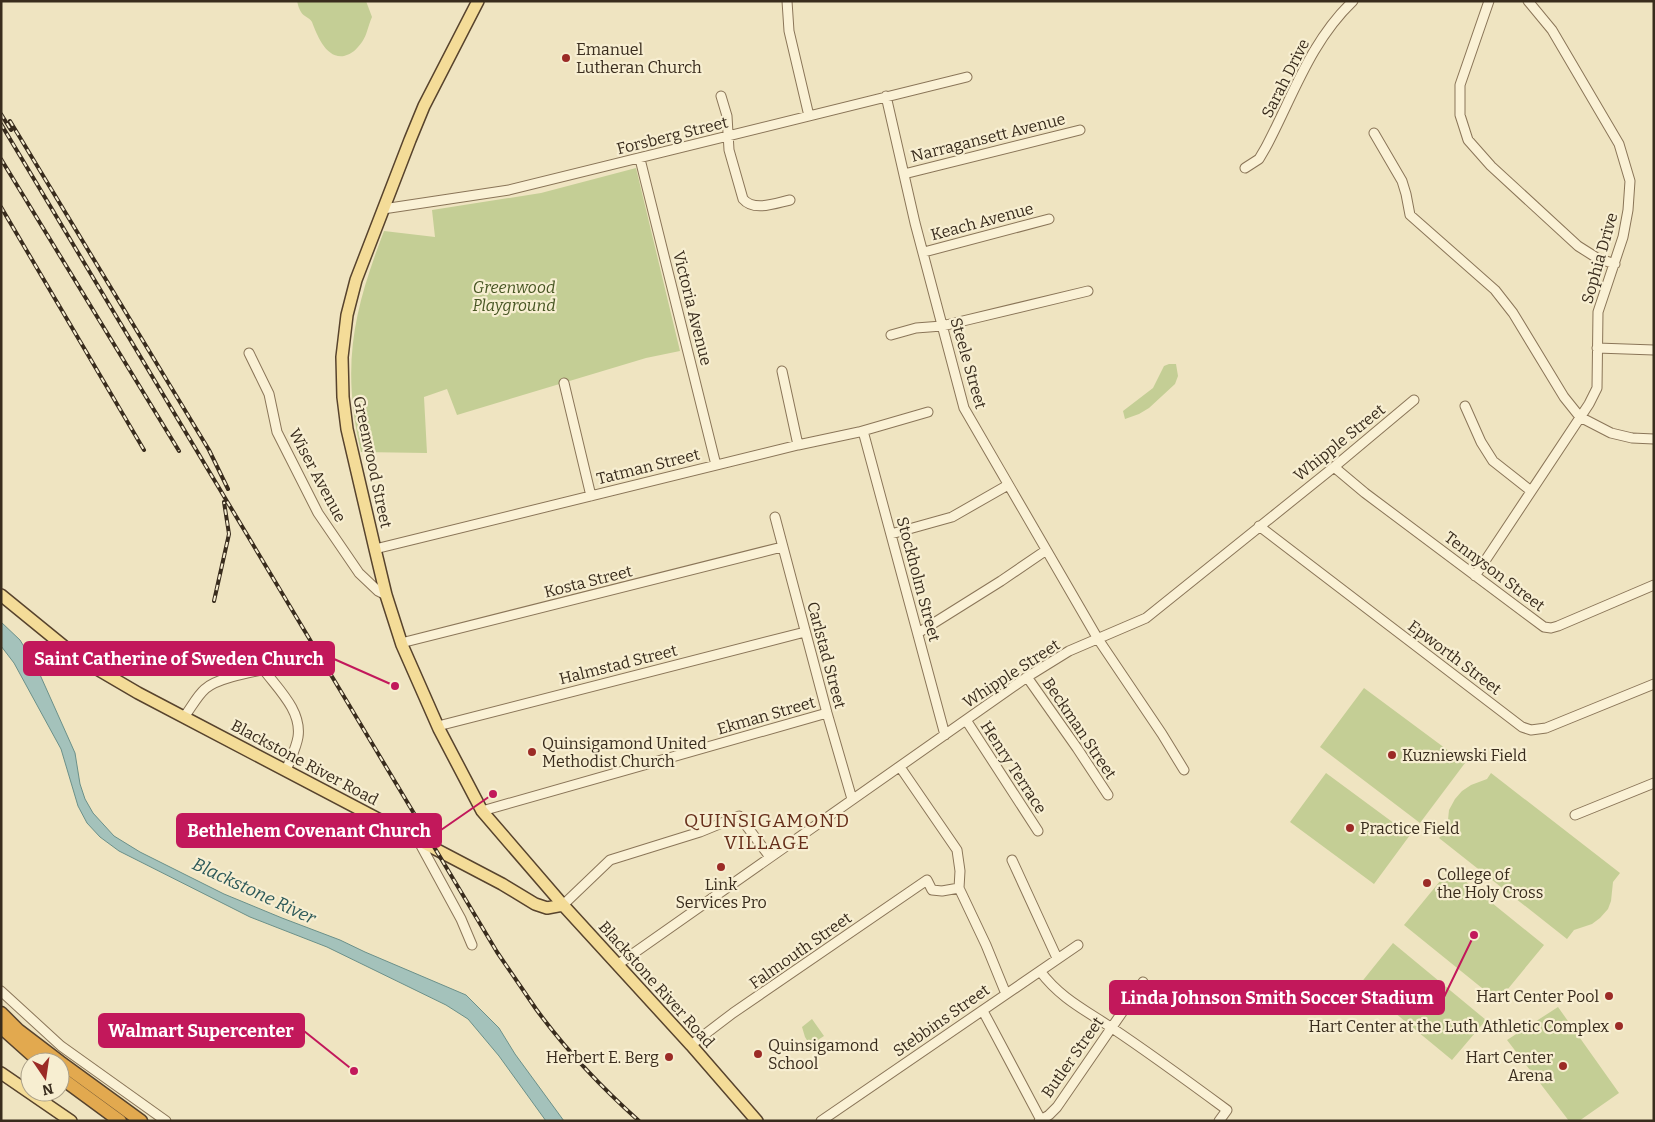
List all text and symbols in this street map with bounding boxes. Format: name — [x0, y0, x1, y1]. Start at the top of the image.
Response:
street label: Sarah Drive — [1257, 36, 1313, 121]
place label: Emanuel Lutheran Church — [576, 40, 702, 77]
marker: Emanuel Lutheran Church — [560, 52, 572, 64]
street label: Narragansett Avenue — [909, 109, 1067, 166]
street label: Forsberg Street — [614, 112, 730, 158]
street label: Keach Avenue — [929, 199, 1036, 244]
street label: Sophia Drive — [1577, 210, 1622, 306]
street label: Victoria Avenue — [669, 249, 716, 367]
park label: Greenwood Playground — [472, 278, 556, 315]
street label: Steele Street — [946, 315, 991, 411]
street label: Greenwood Street — [349, 394, 396, 530]
street label: Whipple Street — [1290, 400, 1389, 485]
street label: Wiser Avenue — [285, 425, 350, 525]
street label: Tatman Street — [595, 444, 702, 488]
street label: Stockholm Street — [893, 515, 944, 644]
street label: Tennyson Street — [1441, 528, 1549, 615]
street label: Kosta Street — [542, 561, 634, 602]
street label: Carlstad Street — [803, 600, 850, 711]
street label: Epworth Street — [1404, 616, 1505, 699]
street label: Whipple Street — [959, 635, 1063, 712]
street label: Halmstad Street — [557, 641, 679, 688]
callout: Saint Catherine of Sweden Church — [24, 642, 334, 675]
text: Saint Catherine of Sweden Church — [34, 648, 325, 670]
street label: Beckman Street — [1039, 674, 1121, 783]
street label: Ekman Street — [715, 692, 818, 739]
street label: Blackstone River Road — [228, 716, 382, 810]
street label: Henry Terrace — [977, 717, 1051, 817]
place label: Quinsigamond United Methodist Church — [542, 734, 707, 771]
marker: Quinsigamond United Methodist Church — [526, 746, 538, 758]
place label: Kuzniewski Field — [1402, 746, 1527, 765]
marker: Kuzniewski Field — [1386, 749, 1398, 761]
district label: QUINSIGAMOND VILLAGE — [684, 809, 850, 854]
callout: Bethlehem Covenant Church — [177, 814, 441, 847]
place label: Practice Field — [1360, 819, 1460, 838]
text: Bethlehem Covenant Church — [187, 820, 431, 842]
marker: Practice Field — [1344, 822, 1356, 834]
water label: Blackstone River — [189, 853, 320, 929]
marker: Link Services Pro — [715, 861, 727, 873]
place label: College of the Holy Cross — [1437, 865, 1543, 902]
place label: Link Services Pro — [675, 875, 767, 912]
marker: College of the Holy Cross — [1421, 877, 1433, 889]
street label: Falmouth Street — [746, 908, 855, 993]
street label: Blackstone River Road — [595, 917, 719, 1052]
street label: Stebbins Street — [889, 980, 993, 1061]
callout: Linda Johnson Smith Soccer Stadium — [1110, 981, 1444, 1014]
text: Linda Johnson Smith Soccer Stadium — [1120, 987, 1434, 1009]
place label: Hart Center Pool — [1476, 987, 1599, 1006]
marker: Hart Center Pool — [1603, 990, 1615, 1002]
street label: Butler Street — [1038, 1013, 1107, 1101]
callout: Walmart Supercenter — [99, 1014, 304, 1047]
place label: Hart Center at the Luth Athletic Complex — [1308, 1017, 1609, 1036]
text: Walmart Supercenter — [108, 1020, 294, 1042]
marker: Hart Center at the Luth Athletic Complex — [1613, 1020, 1625, 1032]
place label: Quinsigamond School — [768, 1036, 879, 1073]
place label: Herbert E. Berg — [546, 1048, 659, 1067]
marker: Quinsigamond School — [752, 1048, 764, 1060]
place label: Hart Center Arena — [1466, 1048, 1553, 1085]
marker: Herbert E. Berg — [663, 1051, 675, 1063]
north arrow — [20, 1052, 70, 1102]
marker: Hart Center Arena — [1557, 1060, 1569, 1072]
text: N — [40, 1080, 55, 1099]

